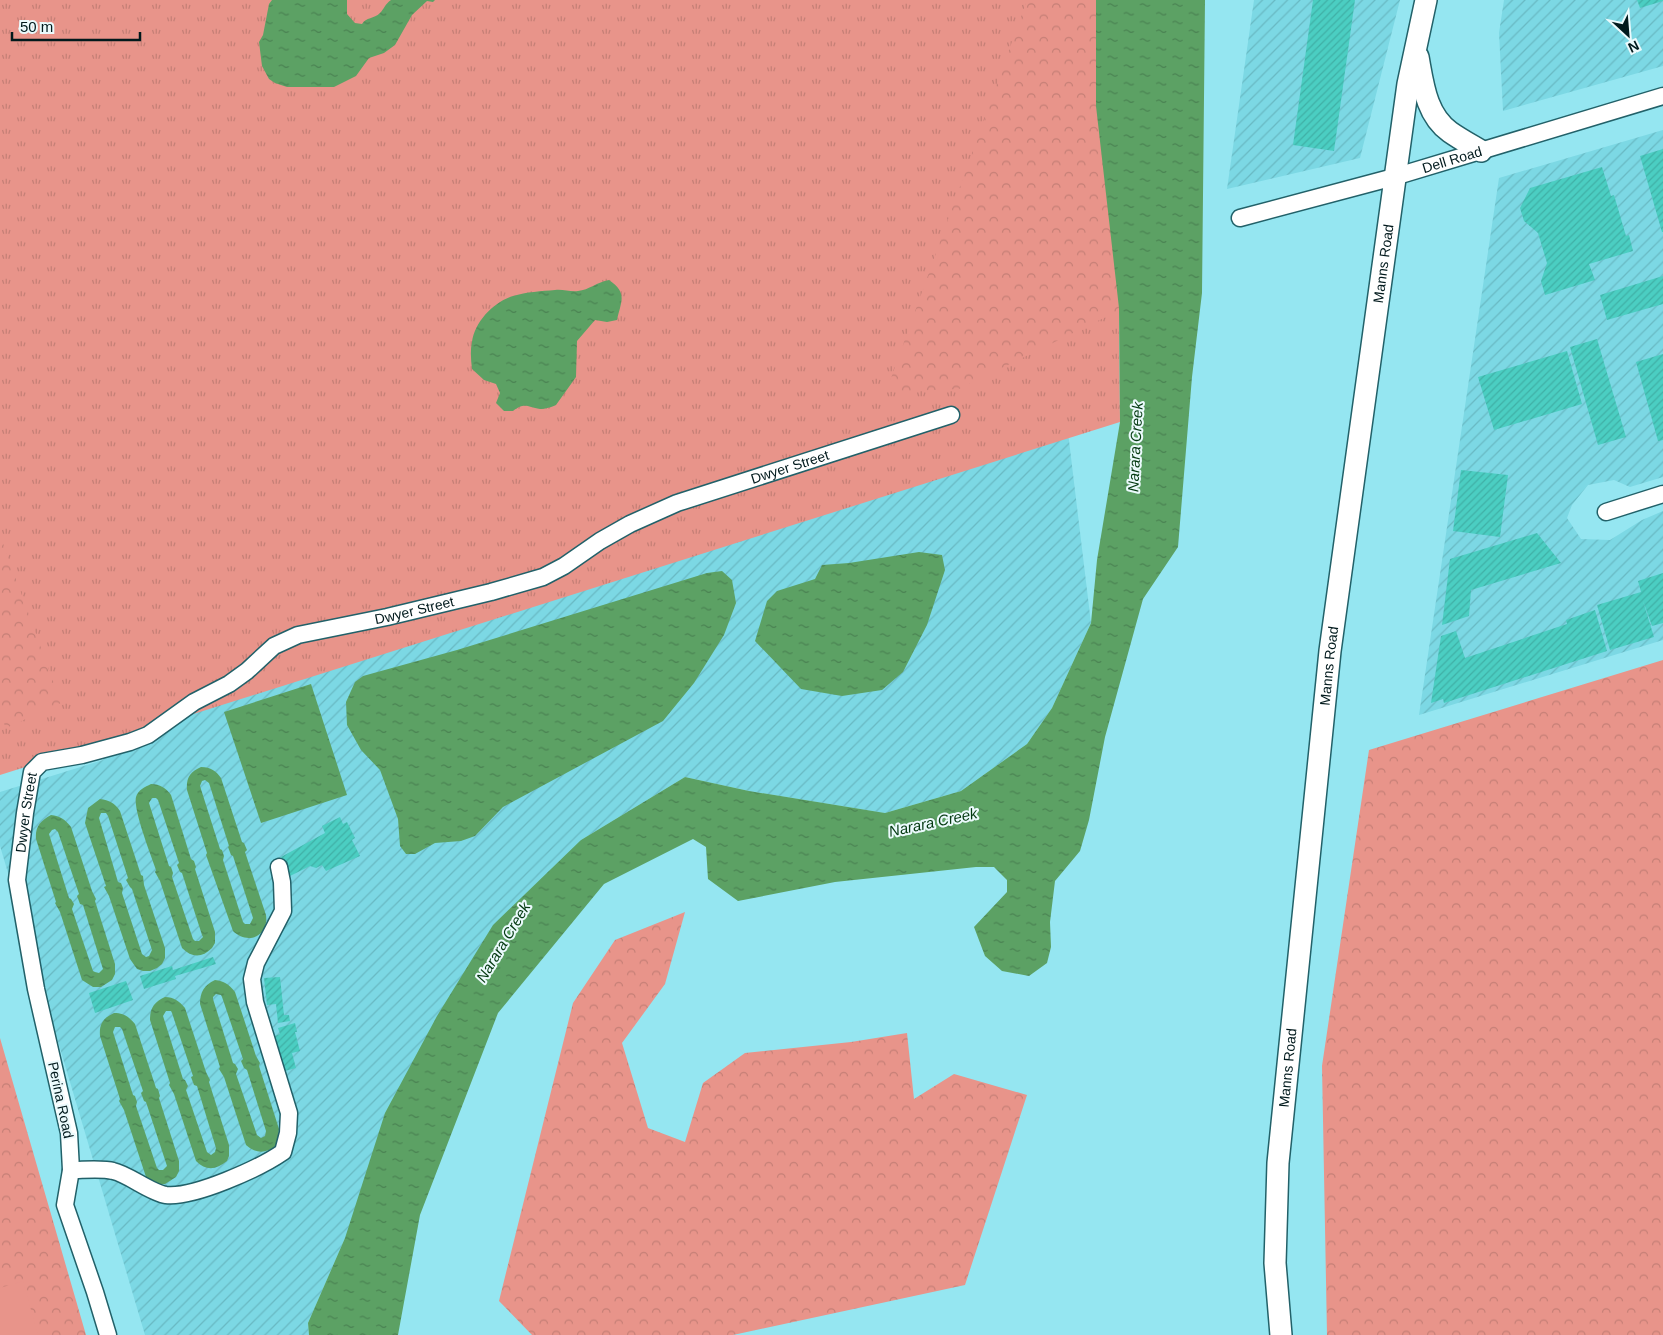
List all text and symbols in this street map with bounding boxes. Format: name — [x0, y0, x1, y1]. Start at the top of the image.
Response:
scale bar — [12, 10, 140, 42]
north arrow — [1603, 10, 1653, 60]
text: 50 m — [20, 18, 53, 35]
text: N — [1626, 37, 1642, 56]
street label: Dell Road — [1420, 143, 1484, 176]
street label: Manns Road — [1370, 223, 1397, 304]
water label: Narara Creek — [1124, 400, 1146, 492]
street label: Dwyer Street — [749, 447, 831, 487]
street label: Dwyer Street — [373, 593, 456, 627]
street label: Manns Road — [1317, 625, 1341, 706]
street label: Dwyer Street — [12, 771, 40, 854]
water label: Narara Creek — [887, 804, 980, 840]
water label: Narara Creek — [473, 898, 534, 985]
street label: Manns Road — [1276, 1027, 1300, 1108]
street label: Perina Road — [45, 1060, 77, 1140]

